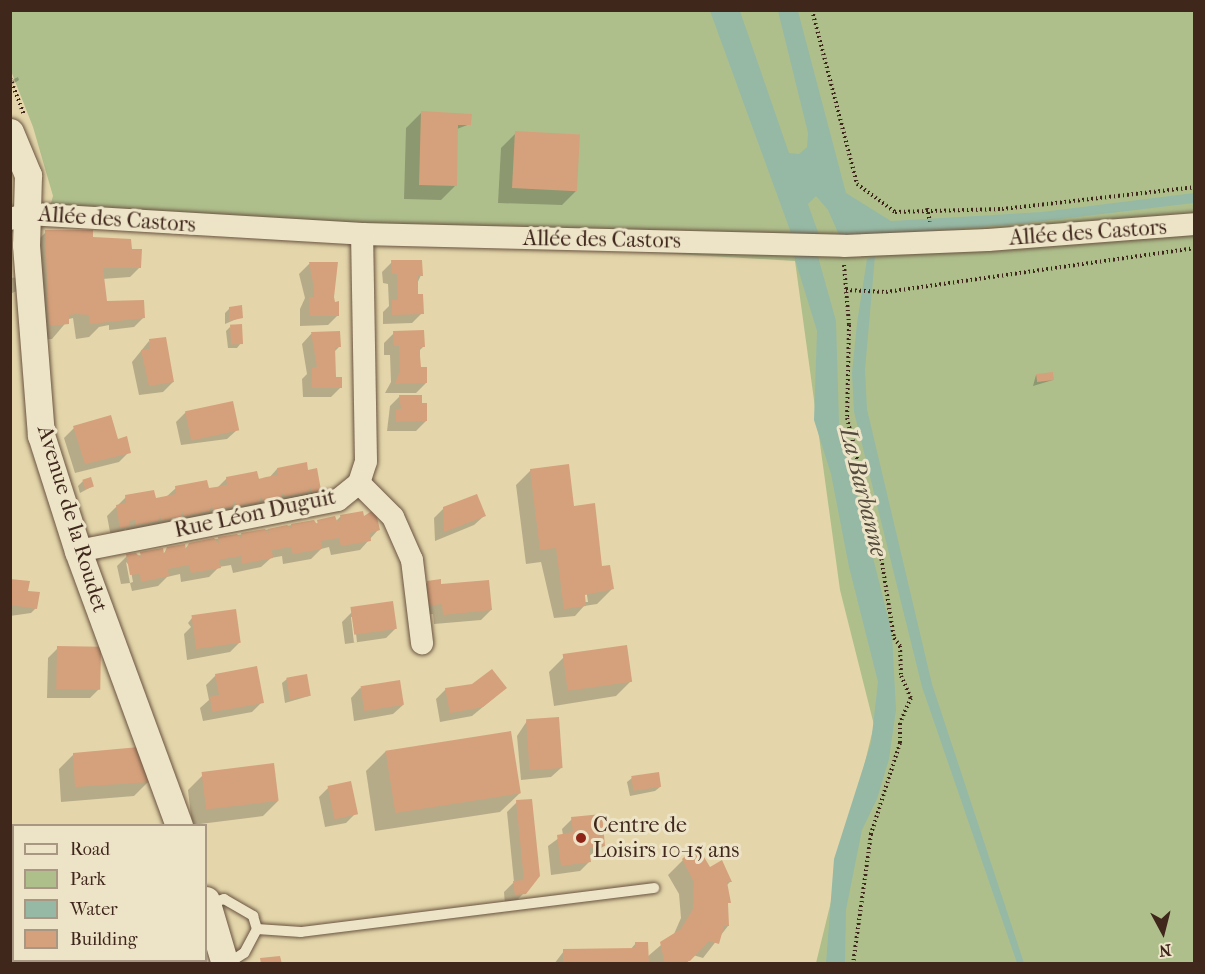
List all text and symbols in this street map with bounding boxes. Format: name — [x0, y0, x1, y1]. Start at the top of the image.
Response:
street label: Allée des Castors — [37, 201, 197, 239]
street label: Allée des Castors — [1008, 214, 1168, 252]
street label: Allée des Castors — [523, 225, 681, 255]
street label: Avenue de la Roudet — [31, 422, 113, 616]
water label: La Barbanne — [833, 424, 893, 560]
street label: Rue Léon Duguit — [172, 484, 338, 544]
place label: Centre de Loisirs 10-15 ans — [593, 812, 739, 864]
legend — [12, 824, 207, 962]
marker: Centre de Loisirs 10-15 ans — [574, 831, 588, 845]
text: Road — [70, 839, 110, 860]
text: Park — [70, 869, 106, 890]
text: Water — [70, 899, 118, 920]
north arrow — [1133, 902, 1193, 962]
text: Building — [70, 929, 137, 950]
text: N — [1158, 940, 1172, 961]

